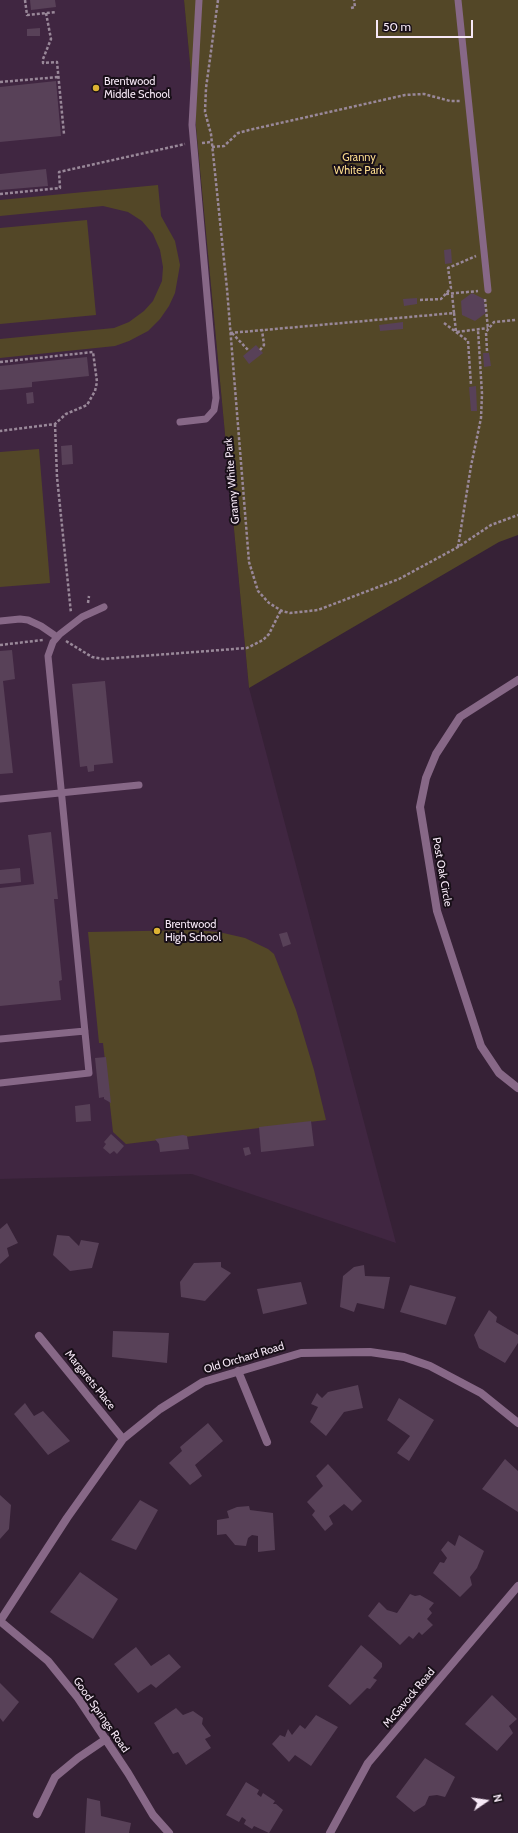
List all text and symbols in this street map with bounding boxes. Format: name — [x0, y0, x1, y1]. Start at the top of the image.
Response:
scale bar — [378, 12, 475, 38]
text: 50 m — [383, 19, 411, 34]
place label: Brentwood Middle School — [104, 75, 170, 101]
marker: Brentwood Middle School — [91, 83, 101, 93]
park label: Granny White Park — [334, 151, 384, 177]
street label: Granny White Park — [222, 437, 242, 525]
street label: Post Oak Circle — [429, 836, 455, 908]
place label: Brentwood High School — [165, 918, 221, 944]
marker: Brentwood High School — [152, 926, 162, 936]
street label: Old Orchard Road — [202, 1340, 286, 1376]
street label: Margarets Place — [62, 1348, 118, 1412]
street label: McGavock Road — [380, 1666, 438, 1730]
street label: Good Springs Road — [70, 1675, 132, 1755]
north arrow — [466, 1781, 506, 1821]
text: N — [490, 1793, 505, 1804]

